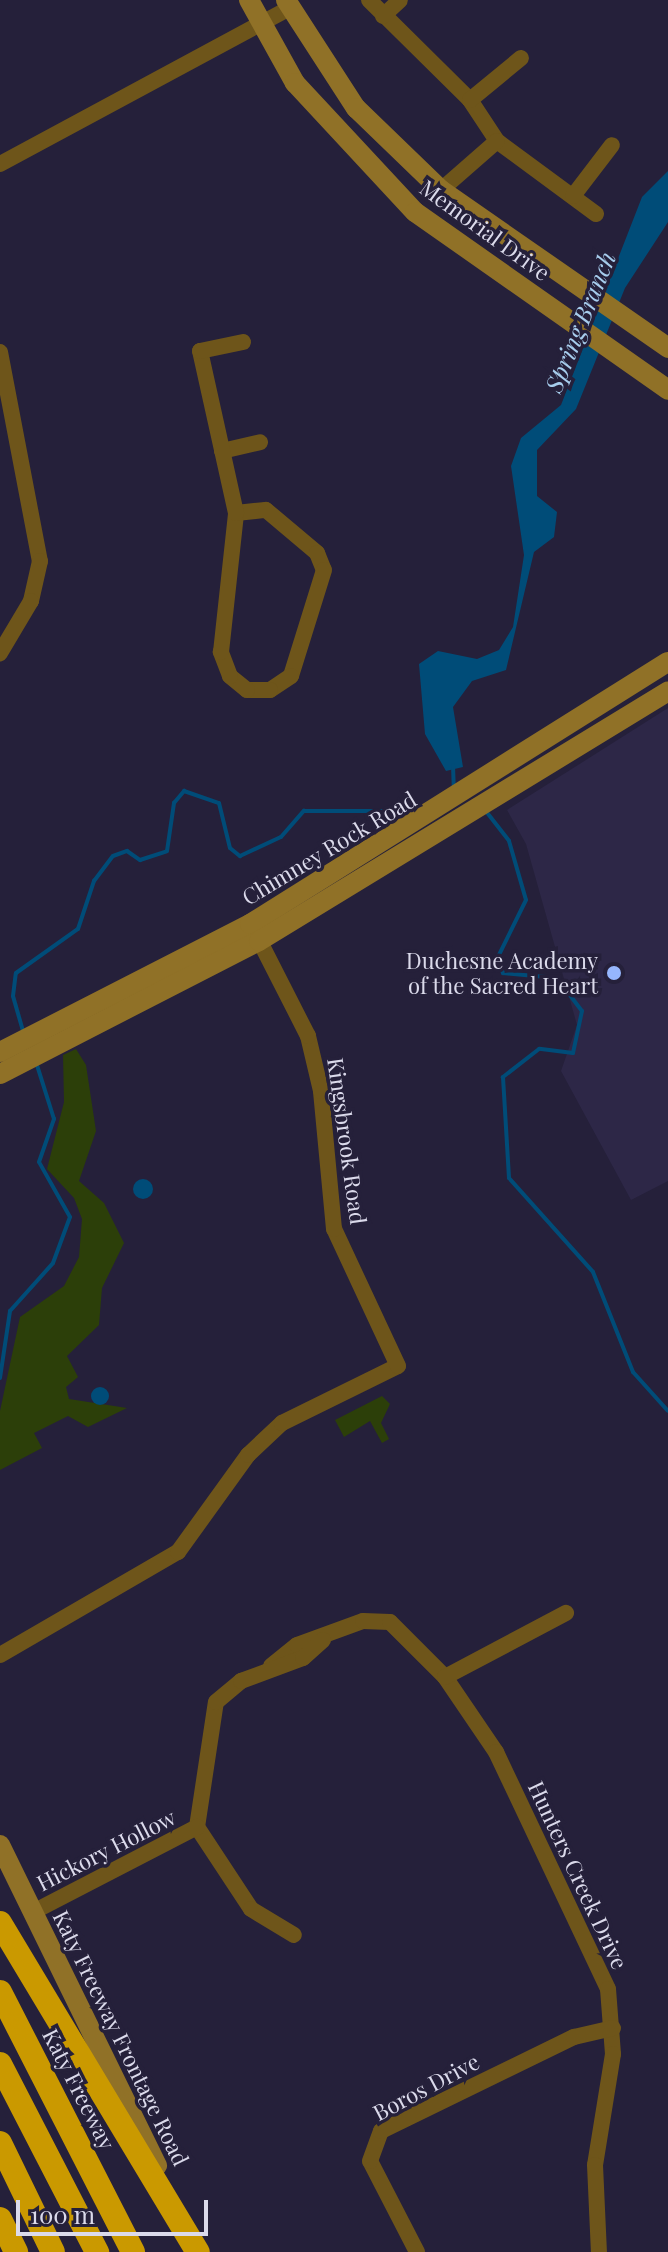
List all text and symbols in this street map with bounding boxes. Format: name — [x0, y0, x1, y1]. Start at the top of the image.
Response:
street label: Memorial Drive — [415, 174, 555, 286]
water label: Spring Branch — [539, 247, 621, 397]
street label: Chimney Rock Road — [237, 785, 421, 911]
place label: Duchesne Academy of the Sacred Heart — [405, 947, 598, 998]
marker: Duchesne Academy of the Sacred Heart — [605, 964, 623, 982]
street label: Kingsbrook Road — [322, 1056, 372, 1226]
street label: Hunters Creek Drive — [523, 1777, 633, 1973]
street label: Hickory Hollow — [32, 1804, 180, 1896]
street label: Katy Freeway Frontage Road — [47, 1906, 195, 2170]
street label: Katy Freeway — [37, 2024, 121, 2154]
street label: Boros Drive — [368, 2048, 484, 2126]
scale bar — [20, 2184, 212, 2234]
text: 100 m — [30, 2198, 95, 2230]

